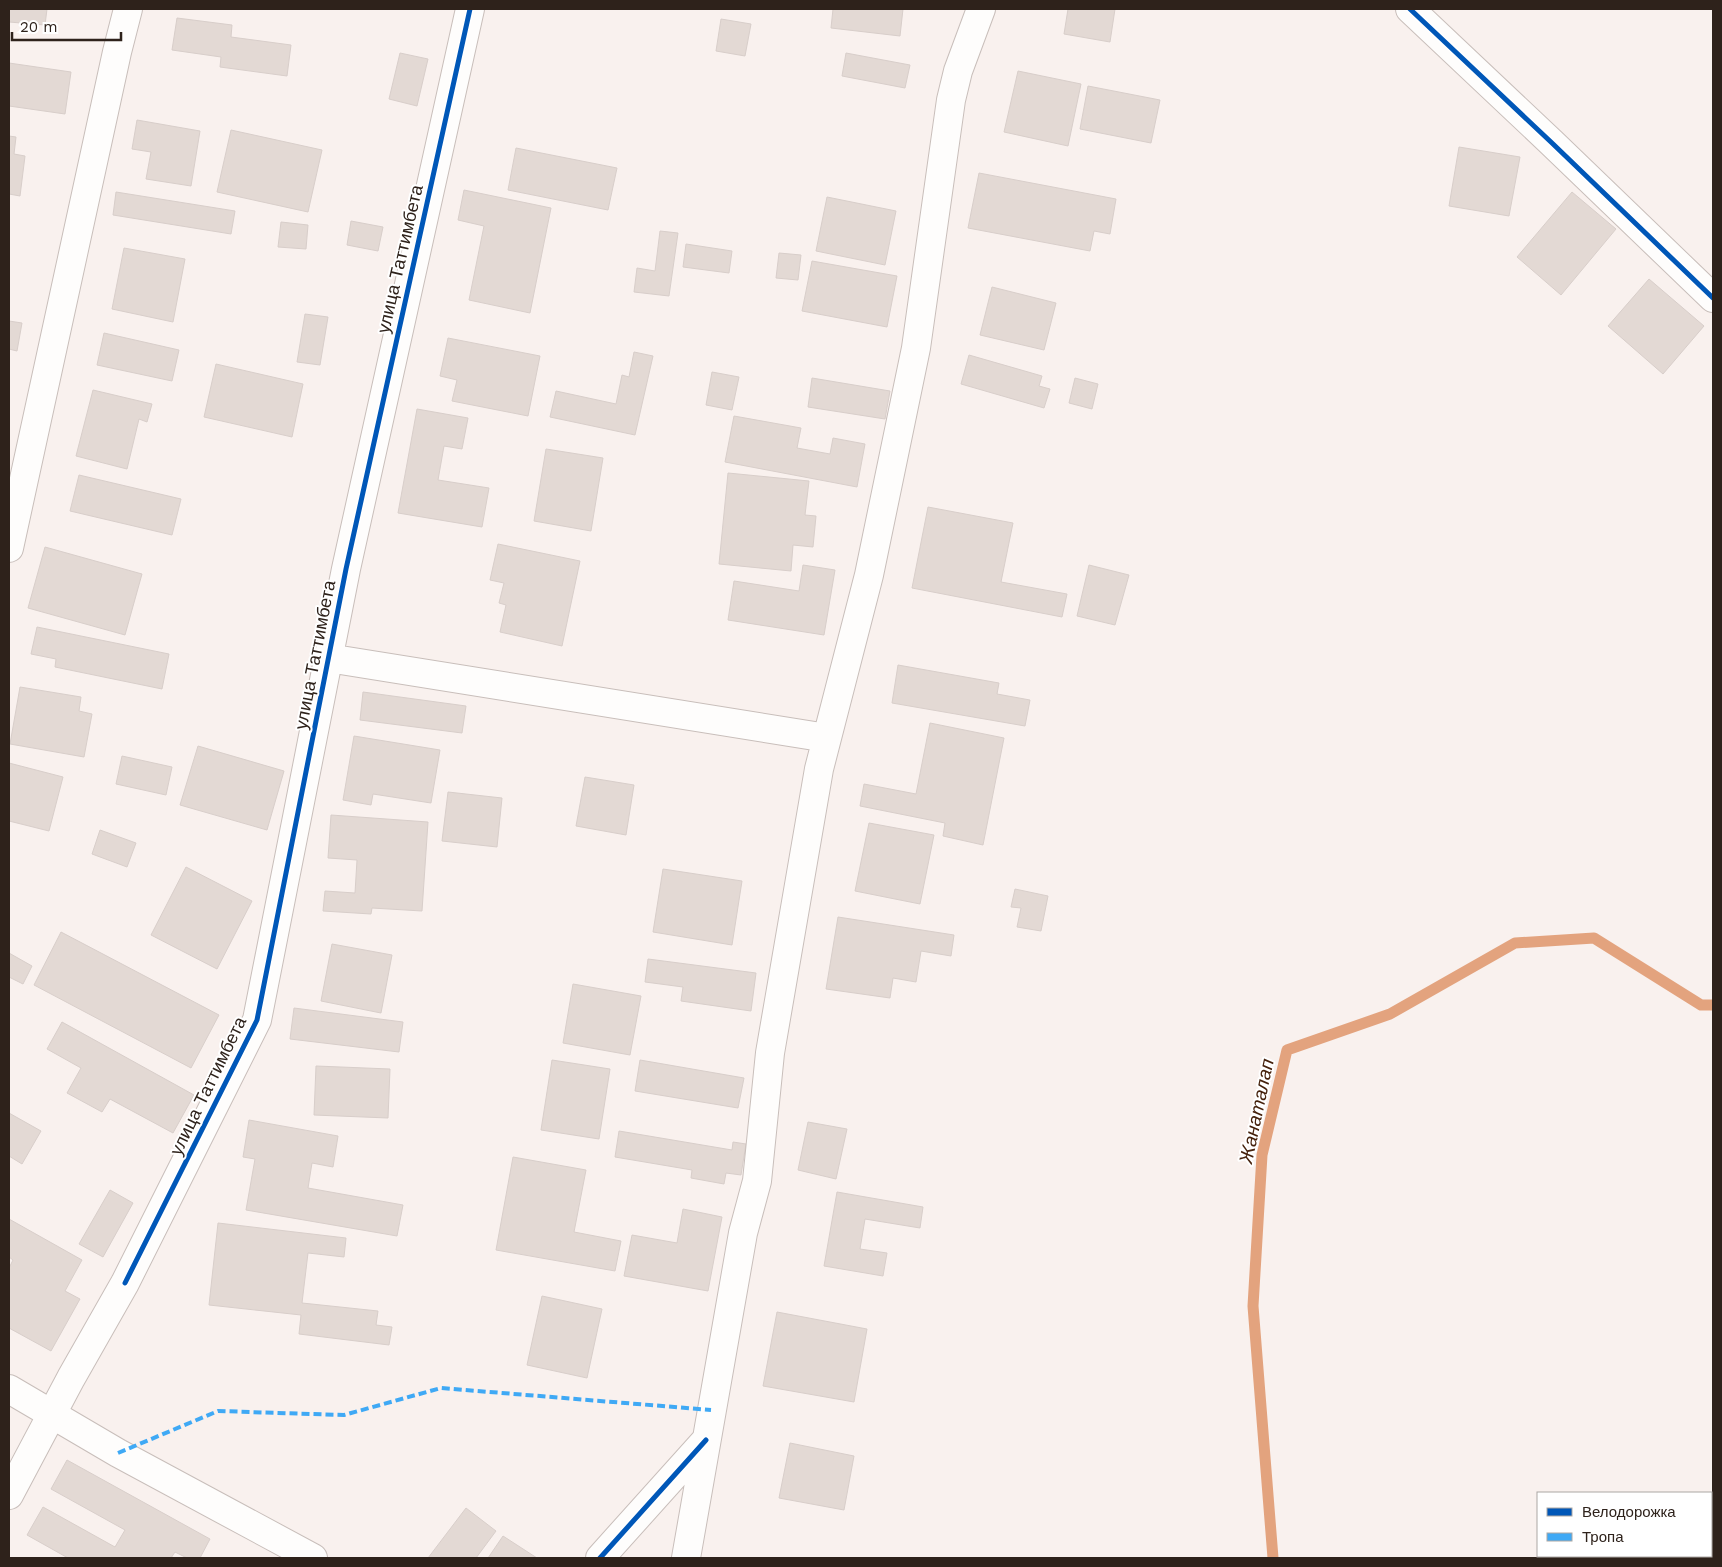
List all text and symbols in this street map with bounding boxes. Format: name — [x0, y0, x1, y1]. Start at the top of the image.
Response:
scale bar — [12, 10, 121, 42]
text: 20 m — [20, 18, 58, 36]
street label: улица Таттимбета — [372, 182, 427, 335]
street label: улица Таттимбета — [290, 577, 339, 731]
street label: улица Таттимбета — [165, 1012, 251, 1159]
water label: Жанаталап — [1234, 1056, 1279, 1167]
legend — [1537, 1492, 1712, 1557]
text: Велодорожка — [1582, 1503, 1676, 1521]
text: Тропа — [1582, 1528, 1624, 1546]

